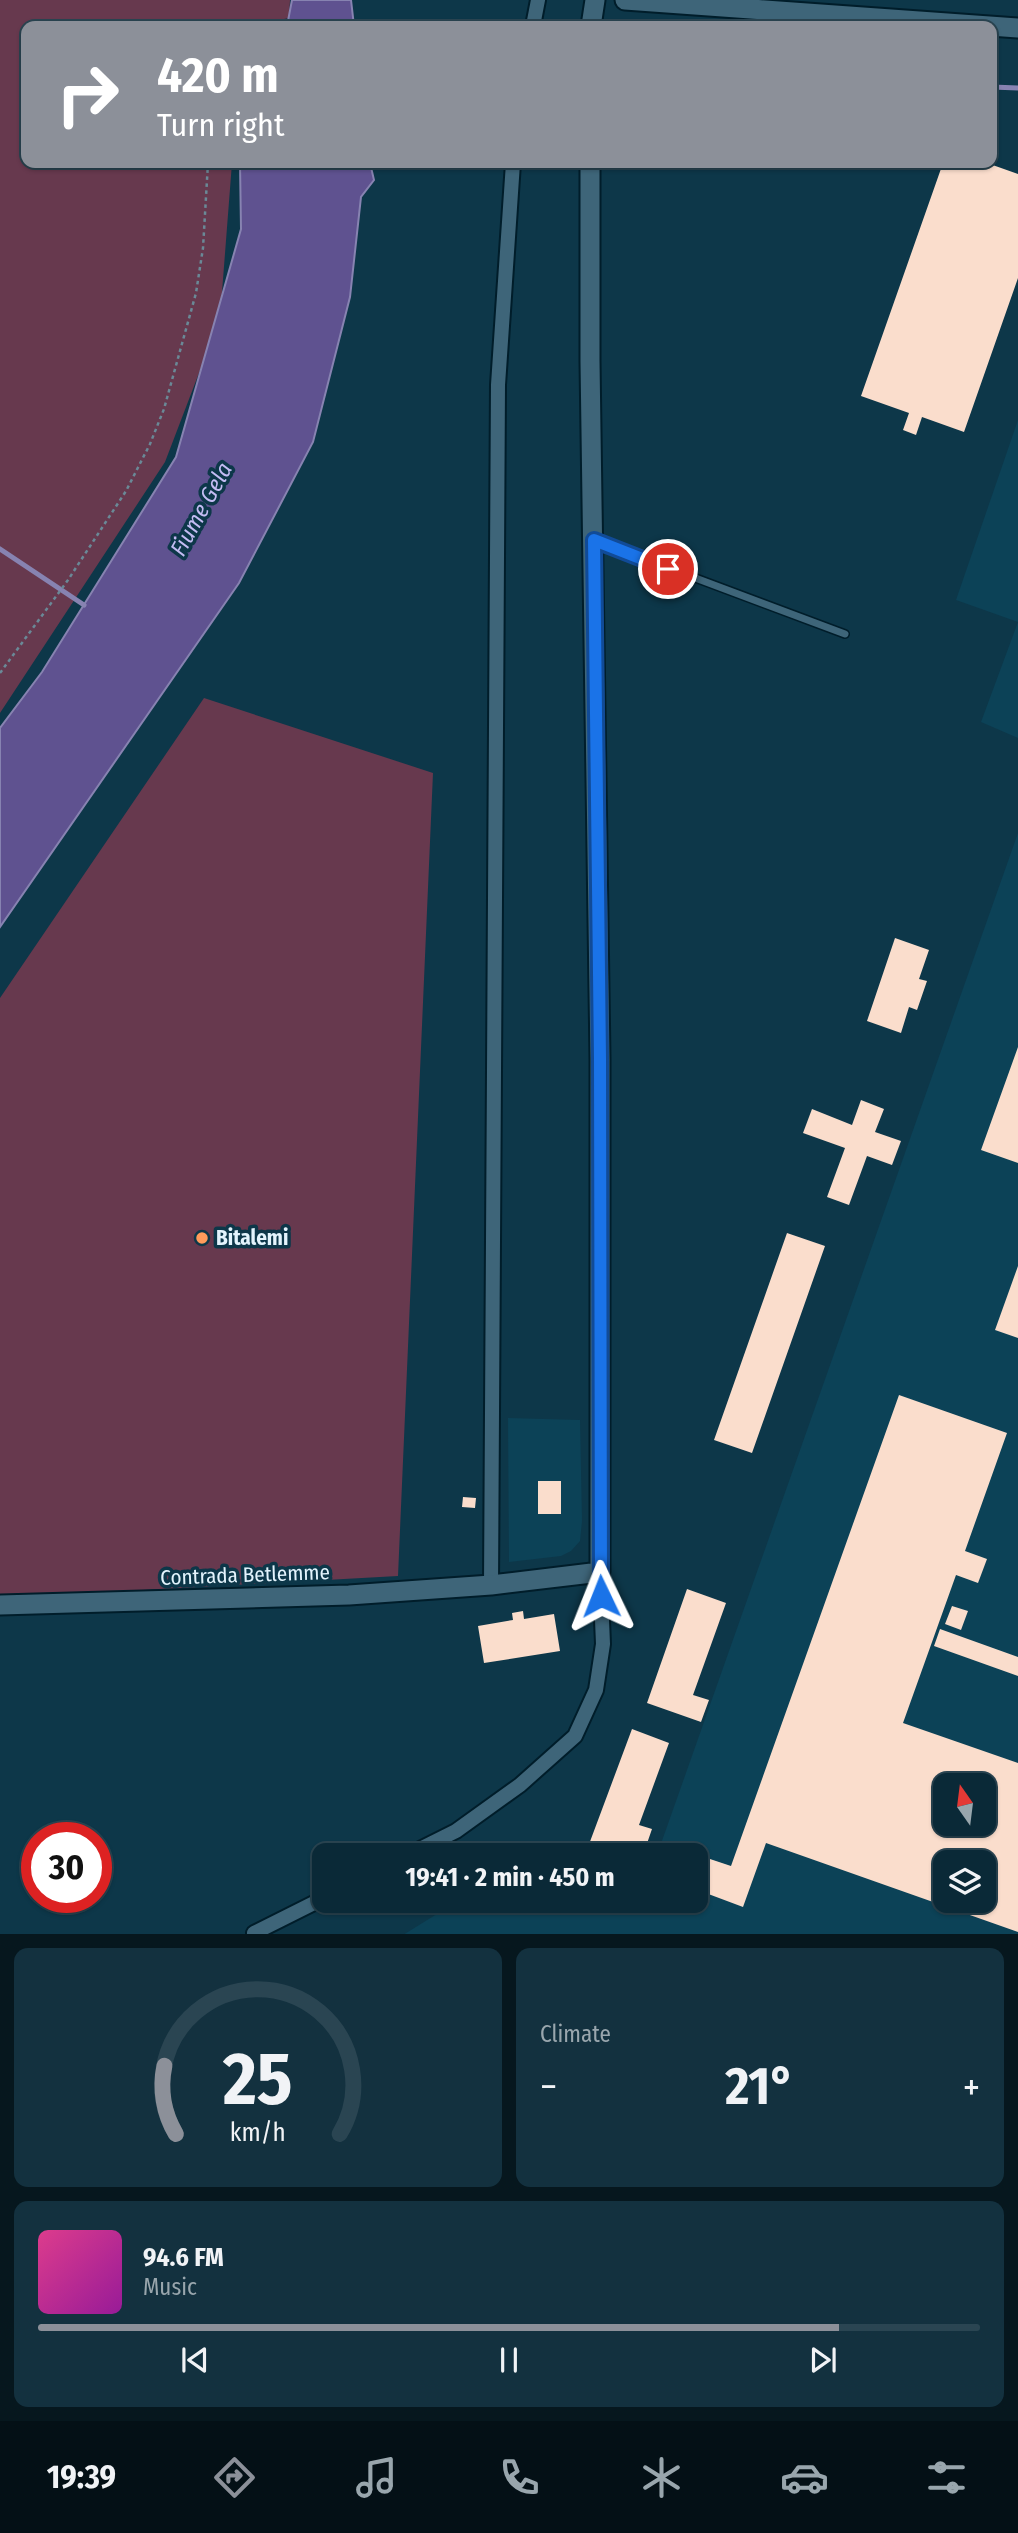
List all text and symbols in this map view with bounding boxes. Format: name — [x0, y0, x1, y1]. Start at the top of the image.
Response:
text: 420 m — [157, 46, 279, 105]
icon: right — [42, 49, 133, 140]
text: Turn right — [157, 106, 284, 144]
water label: Fiume Gela — [164, 457, 238, 561]
pin — [638, 539, 698, 599]
icon: arrive — [649, 550, 687, 588]
place label: Bitalemi — [216, 1225, 288, 1251]
marker: Bitalemi — [194, 1230, 210, 1246]
street label: Contrada Betlemme — [160, 1559, 330, 1591]
position arrow — [564, 1559, 638, 1633]
north arrow — [933, 1773, 996, 1836]
map controls — [933, 1773, 996, 1913]
speed limit sign: 30 — [21, 1822, 112, 1913]
button: layers — [933, 1850, 996, 1913]
text: 19:41 · 2 min · 450 m — [405, 1862, 615, 1893]
text: Climate — [540, 2020, 611, 2048]
text: 25 — [222, 2036, 293, 2123]
text: 21° — [725, 2055, 795, 2118]
text: − — [540, 2064, 557, 2110]
text: + — [963, 2064, 980, 2110]
text: km/h — [230, 2117, 286, 2147]
text: 94.6 FM — [143, 2242, 224, 2273]
text: Music — [143, 2273, 197, 2301]
icon: previous — [176, 2341, 214, 2379]
icon: pause — [490, 2341, 528, 2379]
icon: next — [804, 2341, 842, 2379]
icon: directions — [210, 2453, 259, 2502]
icon: music — [352, 2453, 401, 2502]
icon: phone — [495, 2453, 544, 2502]
icon: climate — [637, 2453, 686, 2502]
icon: car — [780, 2453, 829, 2502]
icon: filters — [922, 2453, 971, 2502]
text: 19:39 — [47, 2458, 116, 2496]

